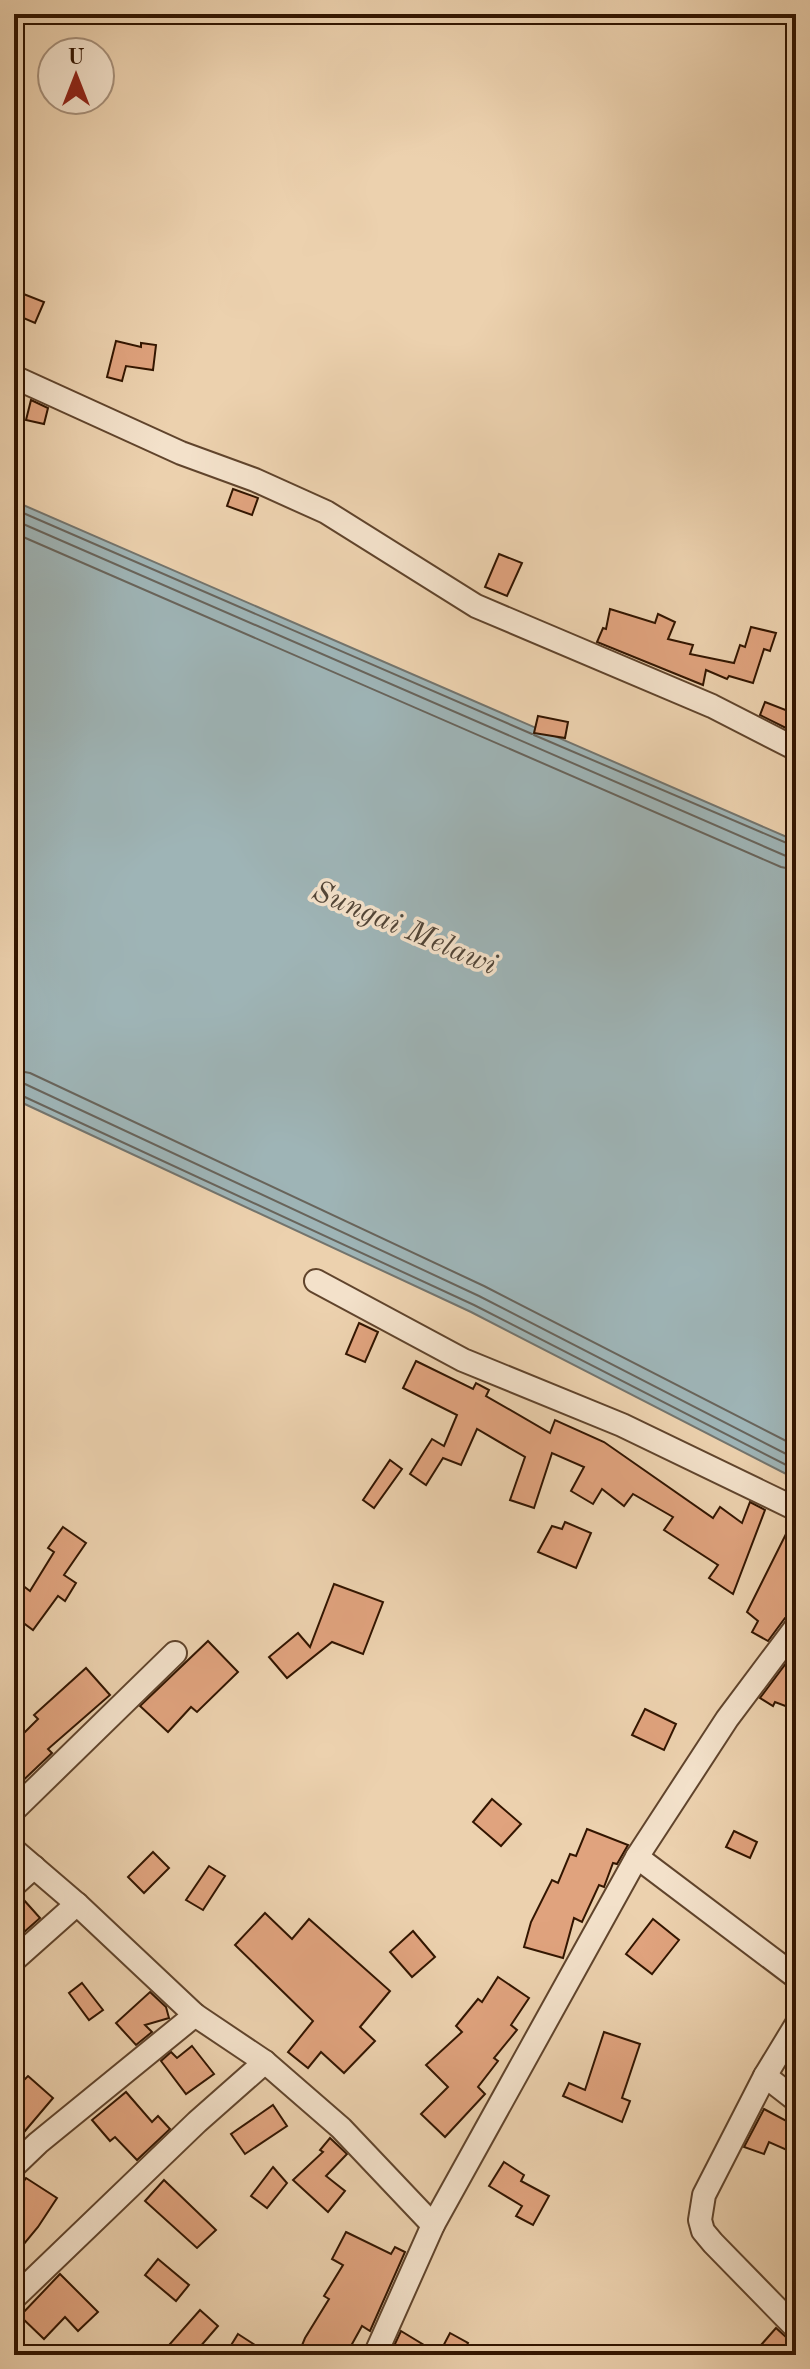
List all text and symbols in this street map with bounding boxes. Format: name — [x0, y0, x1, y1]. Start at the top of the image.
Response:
north arrow — [36, 36, 116, 116]
text: U — [67, 47, 85, 69]
water label: Sungai Melawi — [308, 877, 501, 981]

